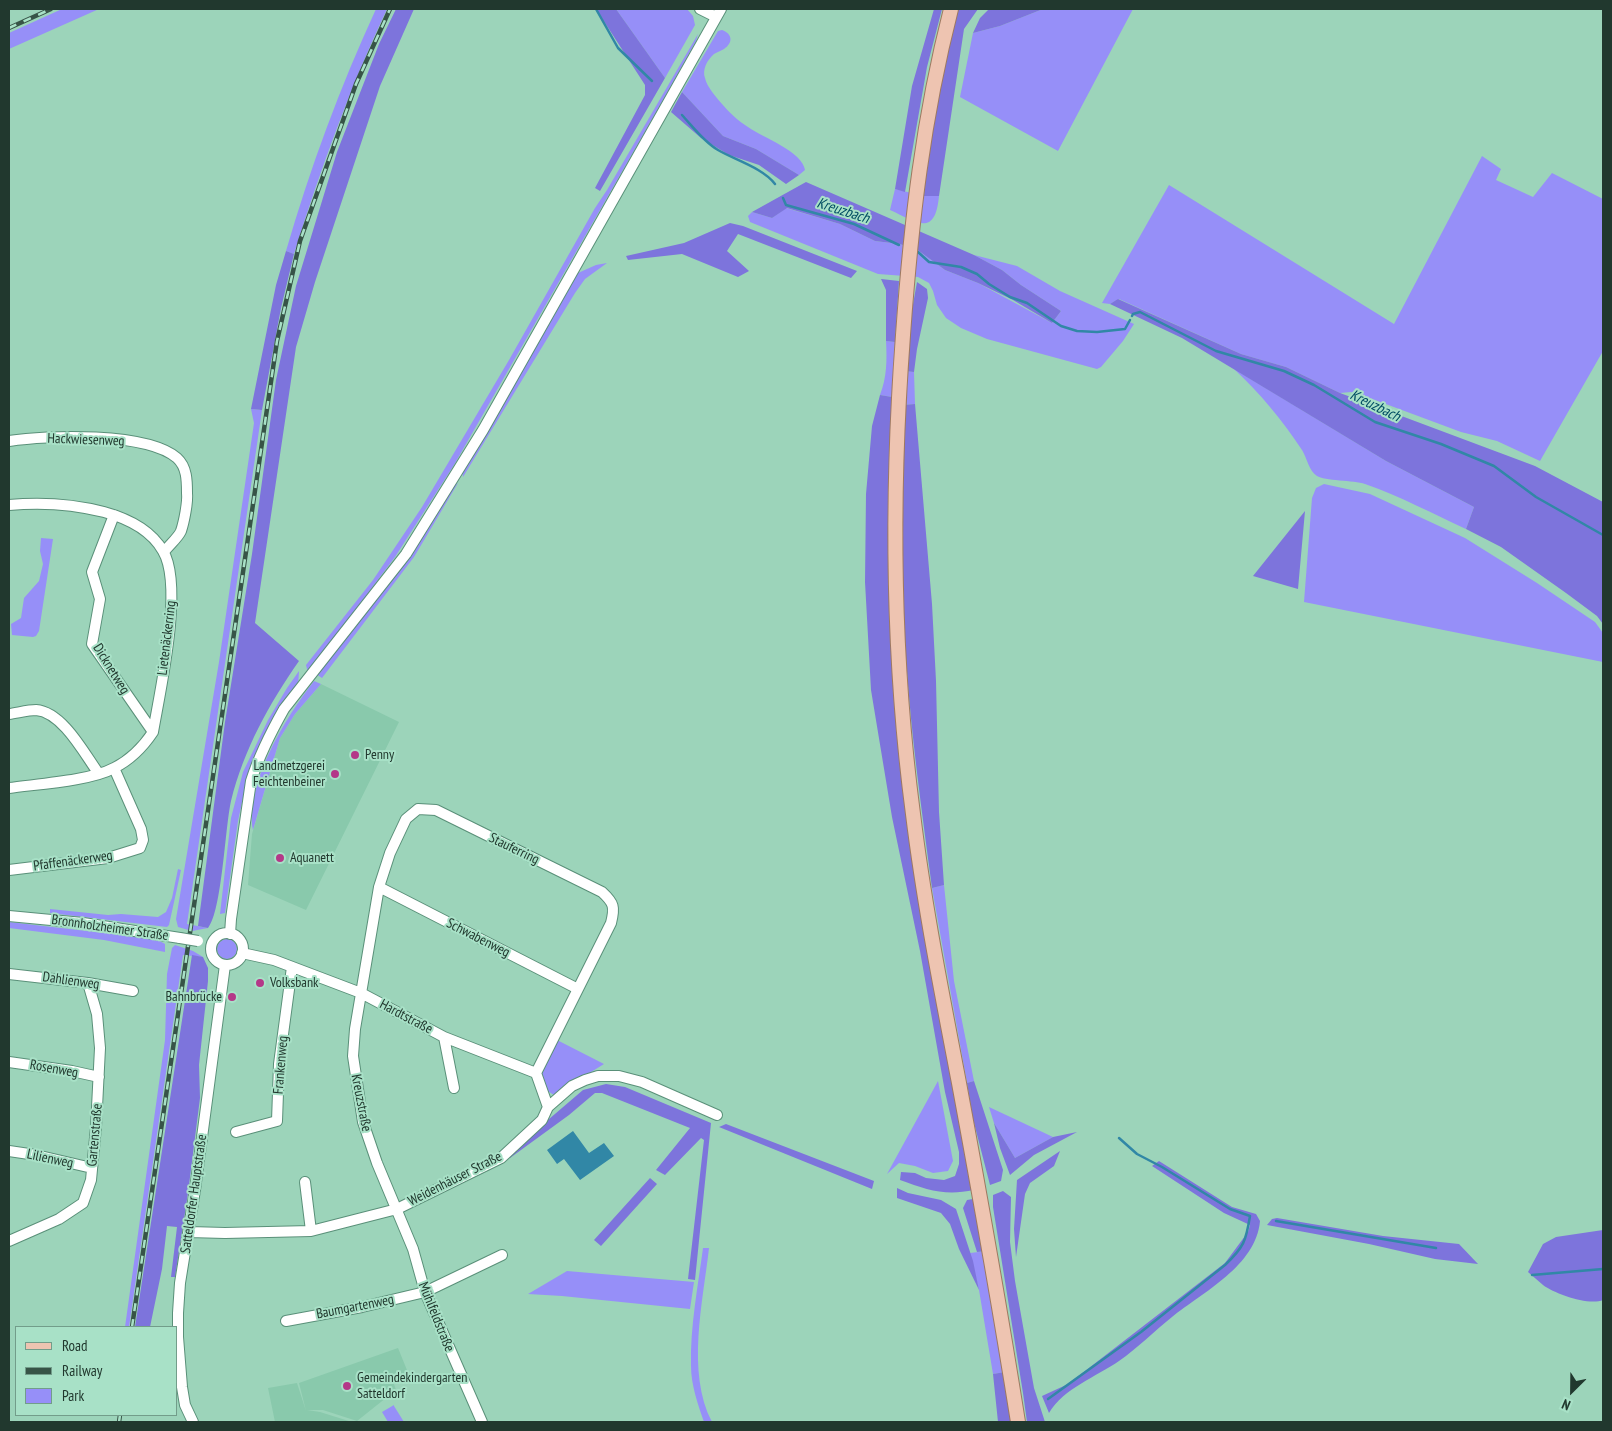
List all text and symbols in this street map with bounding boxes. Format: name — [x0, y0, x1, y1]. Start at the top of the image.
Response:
water label: Kreuzbach — [815, 194, 871, 228]
water label: Kreuzbach — [1347, 386, 1403, 426]
street label: Hackwiesenweg — [47, 430, 125, 450]
street label: Lietenäckerring — [154, 600, 180, 676]
street label: Dicknetweg — [89, 641, 133, 697]
place label: Penny — [365, 747, 394, 763]
marker: Penny — [349, 749, 361, 761]
place label: Landmetzgerei Feichtenbeiner — [253, 758, 325, 790]
marker: Landmetzgerei Feichtenbeiner — [329, 768, 341, 780]
street label: Stauferring — [486, 830, 542, 868]
street label: Pfaffenäckerweg — [32, 847, 114, 875]
place label: Aquanett — [290, 850, 334, 866]
marker: Aquanett — [274, 852, 286, 864]
street label: Bronnholzheimer Straße — [50, 911, 170, 945]
street label: Schwabenweg — [444, 915, 512, 961]
street label: Dahlienweg — [42, 969, 100, 993]
place label: Volksbank — [270, 975, 319, 991]
marker: Volksbank — [254, 977, 266, 989]
place label: Bahnbrücke — [165, 989, 222, 1005]
marker: Bahnbrücke — [226, 991, 238, 1003]
street label: Hardtstraße — [377, 996, 435, 1038]
street label: Frankenweg — [270, 1035, 292, 1095]
street label: Rosenweg — [29, 1056, 79, 1082]
street label: Kreuzstraße — [347, 1073, 375, 1133]
street label: Gartenstraße — [84, 1103, 106, 1167]
street label: Satteldorfer Hauptstraße — [177, 1133, 211, 1255]
street label: Lilienweg — [25, 1146, 75, 1172]
street label: Weidenhäuser Straße — [405, 1148, 505, 1210]
street label: Mühlfeldstraße — [414, 1280, 458, 1354]
street label: Baumgartenweg — [315, 1291, 395, 1323]
legend — [15, 1326, 178, 1416]
text: Road — [62, 1336, 88, 1355]
text: Railway — [62, 1361, 102, 1380]
north arrow — [1547, 1366, 1597, 1416]
place label: Gemeindekindergarten Satteldorf — [357, 1370, 467, 1402]
marker: Gemeindekindergarten Satteldorf — [341, 1380, 353, 1392]
text: Park — [62, 1386, 84, 1405]
text: N — [1559, 1395, 1573, 1415]

